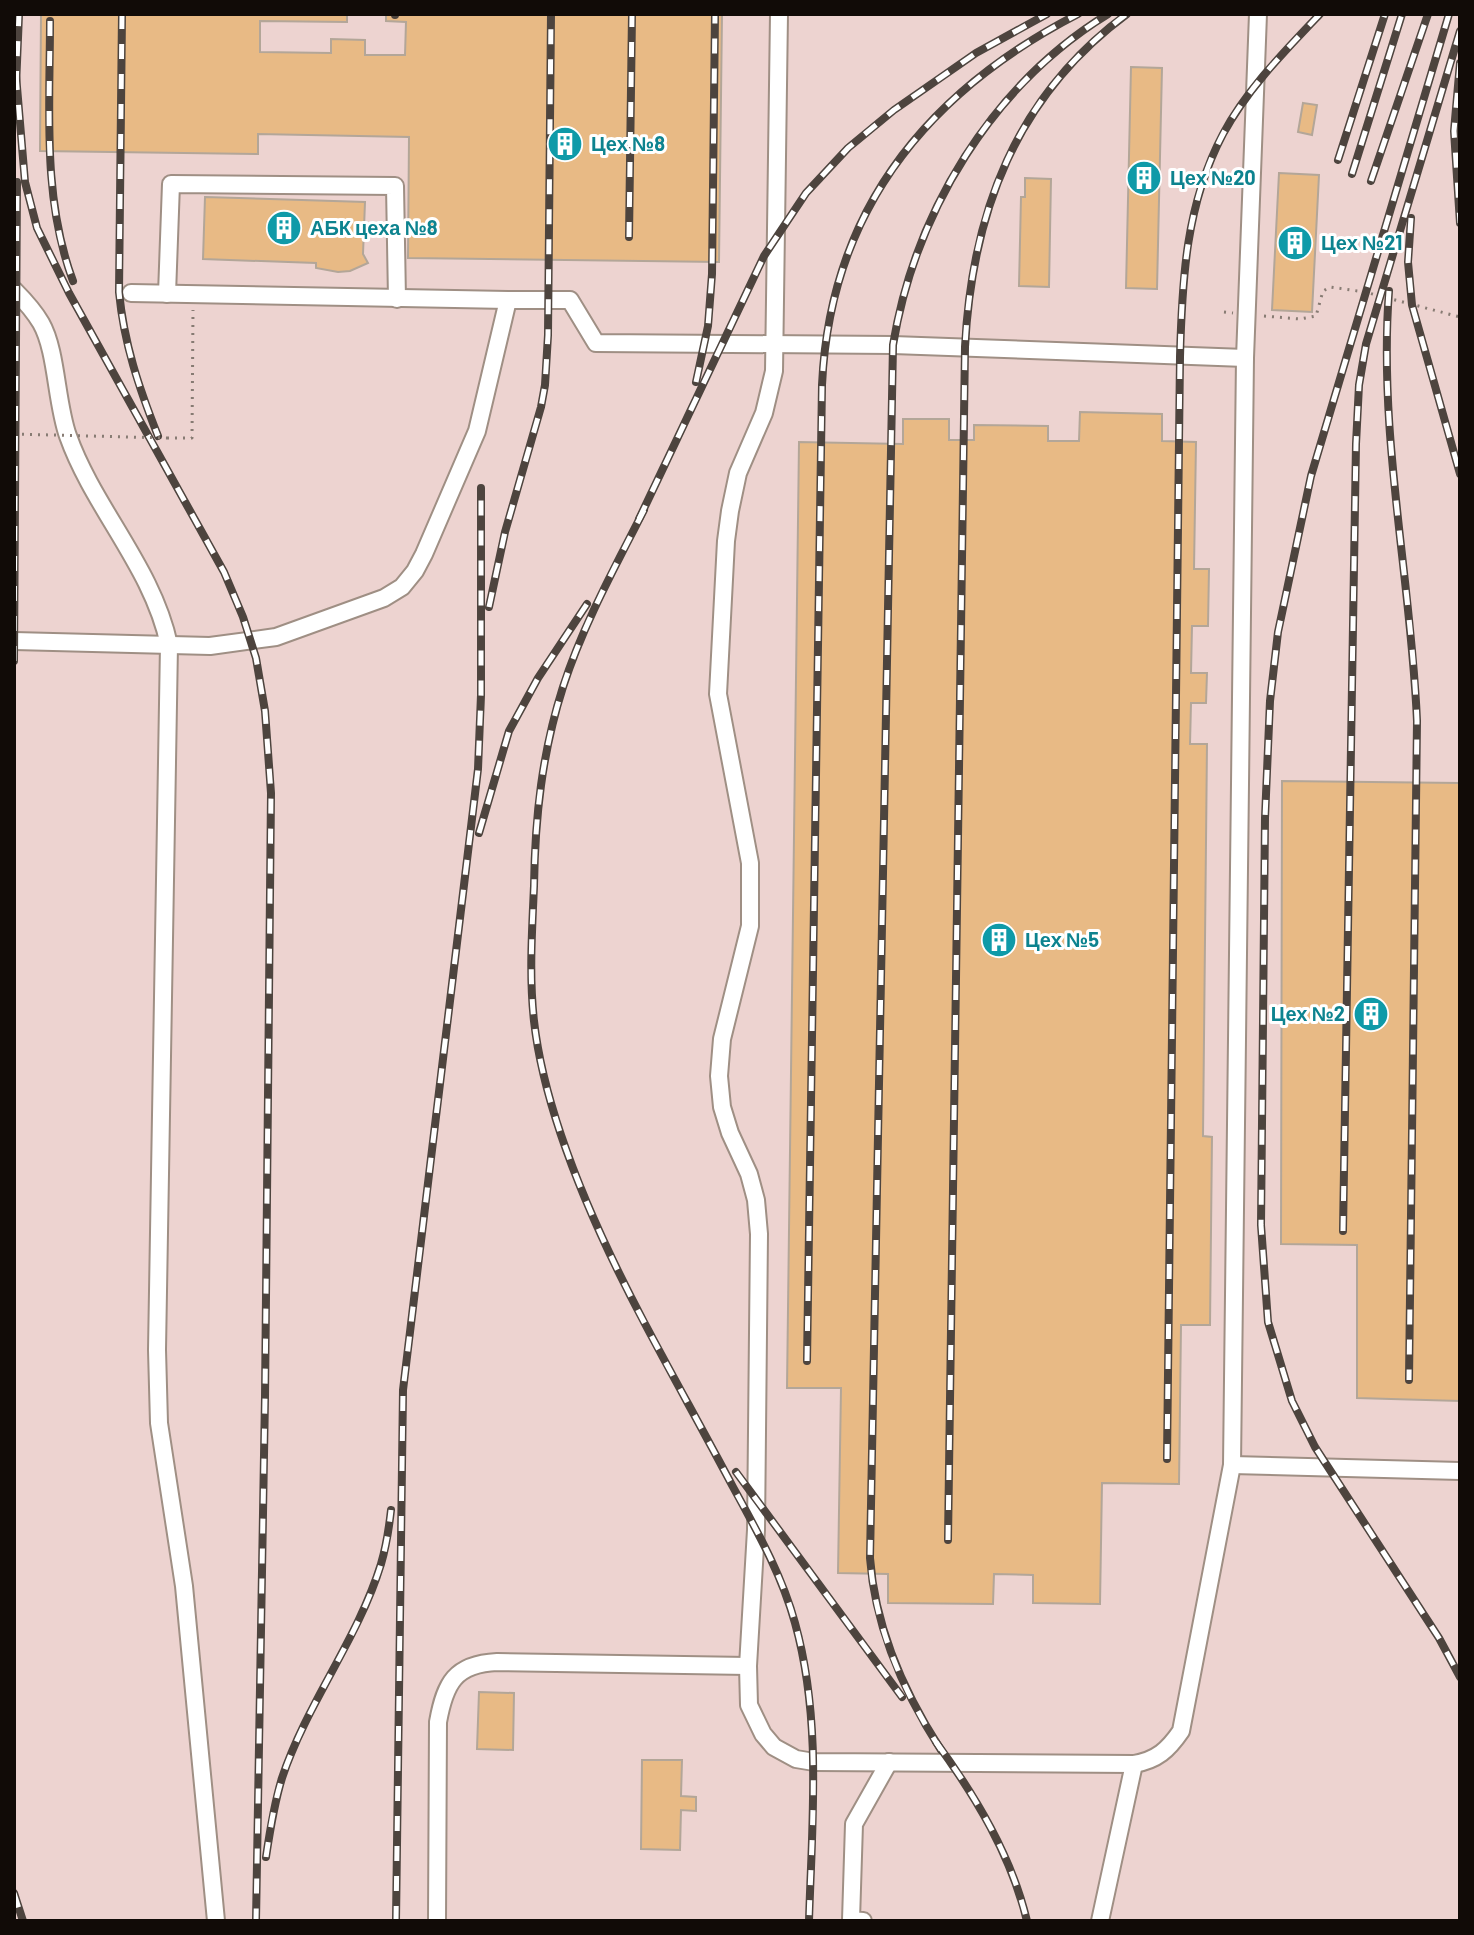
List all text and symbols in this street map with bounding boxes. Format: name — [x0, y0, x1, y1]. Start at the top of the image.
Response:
building icon: Цех №8 — [546, 125, 584, 163]
place label: Цех №8 — [591, 131, 665, 155]
building icon: Цех №20 — [1125, 159, 1163, 197]
place label: Цех №20 — [1170, 165, 1256, 189]
building icon: АБК цеха №8 — [265, 209, 303, 247]
place label: АБК цеха №8 — [310, 215, 438, 239]
building icon: Цех №21 — [1276, 224, 1314, 262]
place label: Цех №21 — [1321, 230, 1402, 254]
building icon: Цех №5 — [980, 921, 1018, 959]
place label: Цех №5 — [1025, 927, 1099, 951]
building icon: Цех №2 — [1352, 995, 1390, 1033]
place label: Цех №2 — [1271, 1001, 1345, 1025]

